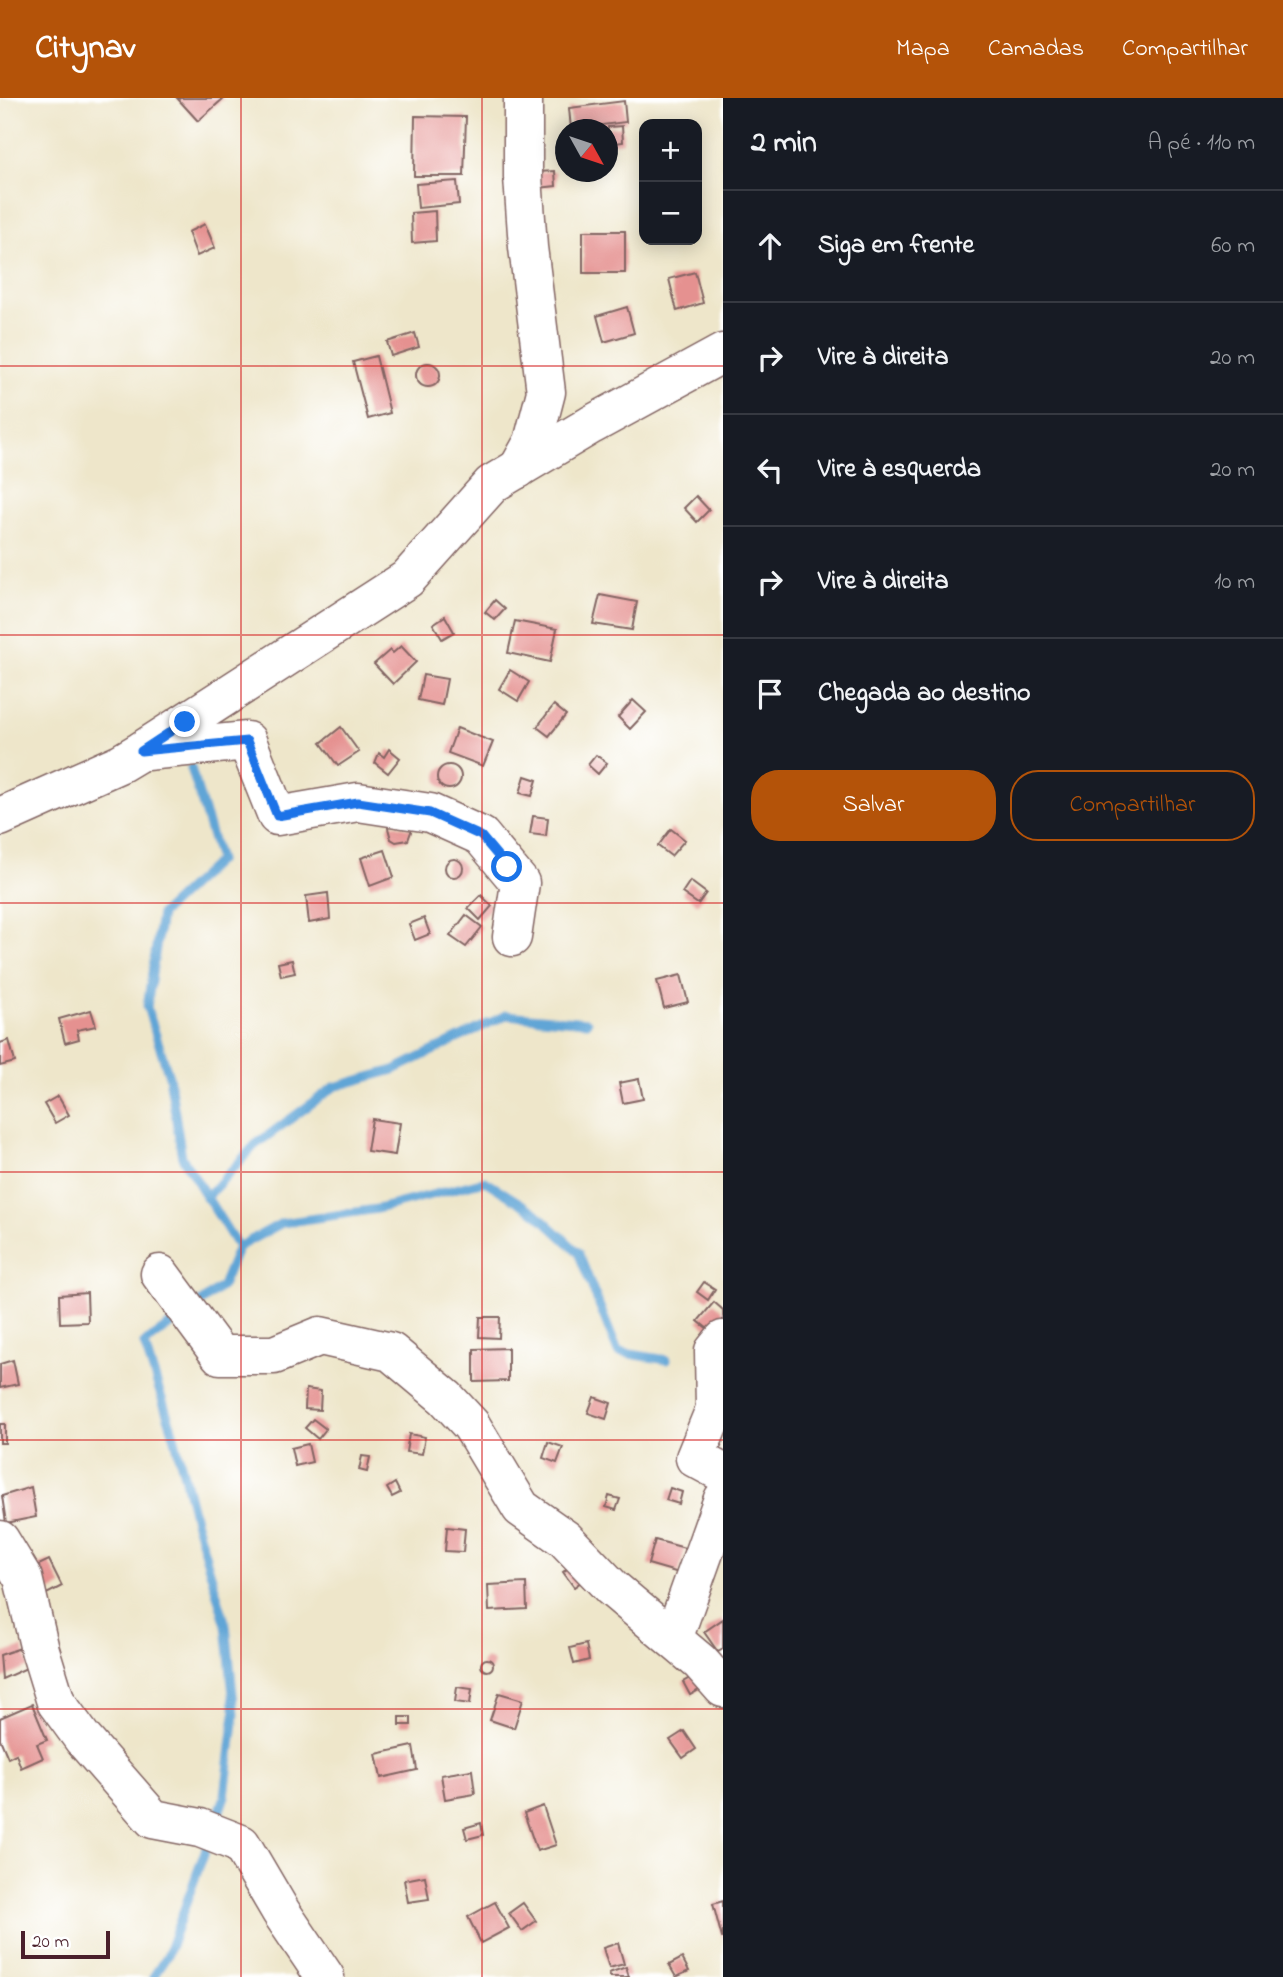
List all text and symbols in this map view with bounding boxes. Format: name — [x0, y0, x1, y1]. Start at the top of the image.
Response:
text: Citynav — [35, 25, 135, 73]
text: Mapa — [896, 32, 950, 67]
text: Camadas — [988, 32, 1084, 67]
text: Compartilhar — [1122, 32, 1248, 67]
north arrow — [555, 119, 618, 182]
map controls — [639, 119, 702, 245]
button: + — [639, 119, 702, 182]
text: 2 min — [751, 122, 817, 166]
text: A pé · 110 m — [1148, 127, 1255, 160]
button: − — [639, 182, 702, 245]
icon: ahead — [751, 227, 789, 265]
text: Siga em frente — [818, 227, 974, 265]
text: 60 m — [1211, 230, 1255, 263]
icon: right — [751, 339, 789, 377]
text: Vire à direita — [818, 339, 949, 377]
text: 20 m — [1210, 342, 1255, 375]
icon: left — [751, 451, 789, 489]
text: Vire à esquerda — [818, 451, 981, 489]
text: 20 m — [1210, 454, 1255, 487]
icon: right — [751, 563, 789, 601]
text: Vire à direita — [818, 563, 949, 601]
text: 10 m — [1214, 566, 1255, 599]
icon: arrive — [751, 675, 789, 713]
text: Chegada ao destino — [818, 675, 1030, 713]
route end — [169, 706, 200, 737]
button: Salvar — [751, 770, 996, 841]
button: Compartilhar — [1010, 770, 1255, 841]
route start — [491, 851, 522, 882]
scale bar — [21, 1928, 110, 1960]
text: 20 m — [32, 1929, 69, 1956]

